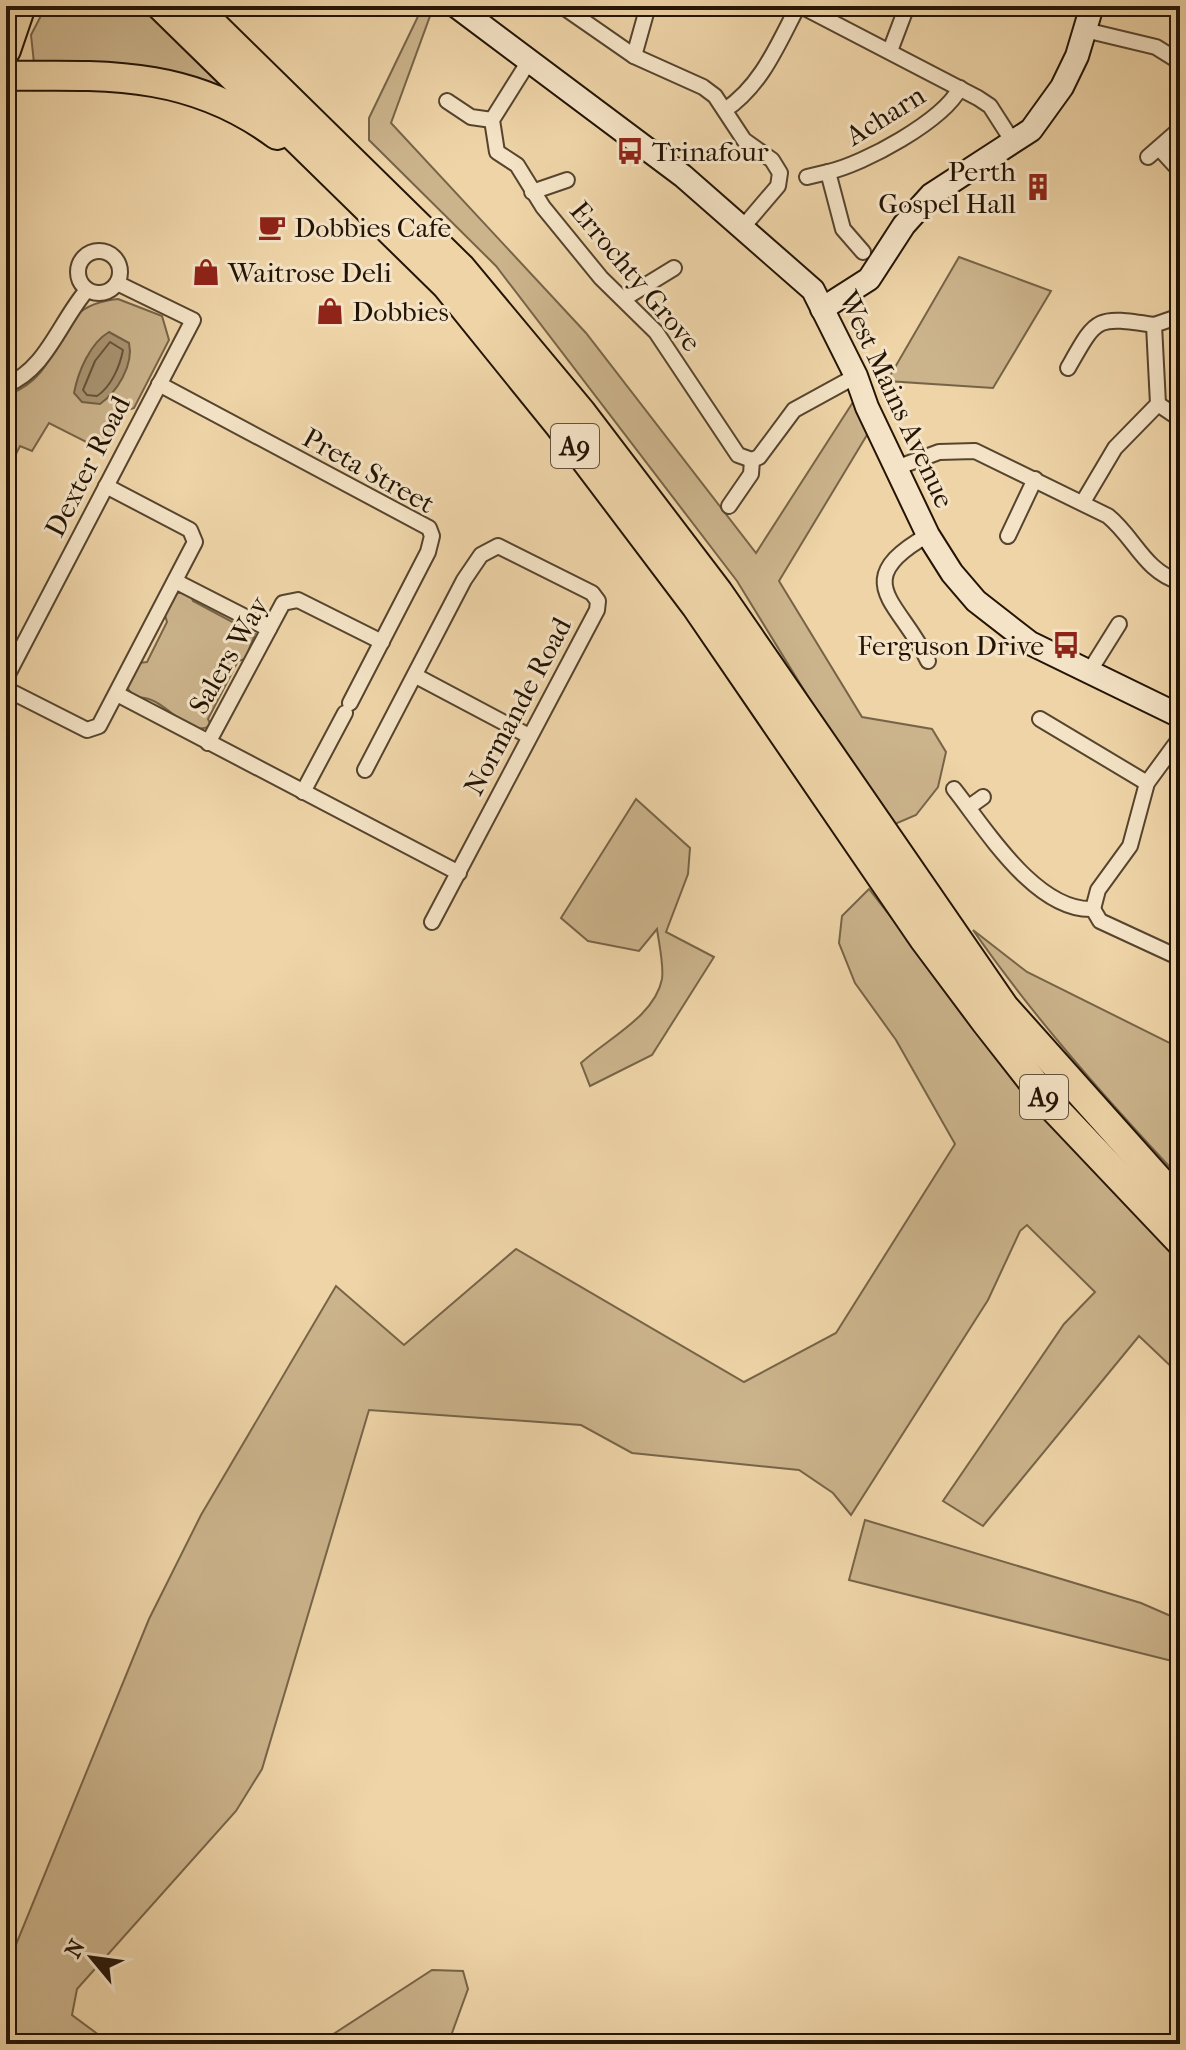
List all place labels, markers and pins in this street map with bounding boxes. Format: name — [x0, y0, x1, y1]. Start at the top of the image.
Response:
place label: Trinafour — [652, 135, 769, 168]
bus stop icon: Trinafour — [615, 136, 645, 166]
place label: Perth Gospel Hall — [878, 155, 1016, 220]
building icon: Perth Gospel Hall — [1023, 172, 1053, 202]
place label: Dobbies Cafe — [294, 211, 451, 244]
cafe icon: Dobbies Cafe — [257, 212, 287, 242]
place label: Waitrose Deli — [227, 256, 392, 289]
shop icon: Waitrose Deli — [191, 257, 221, 287]
place label: Dobbies — [352, 295, 449, 328]
shop icon: Dobbies — [315, 296, 345, 326]
place label: Ferguson Drive — [857, 629, 1044, 662]
bus stop icon: Ferguson Drive — [1051, 630, 1081, 660]

